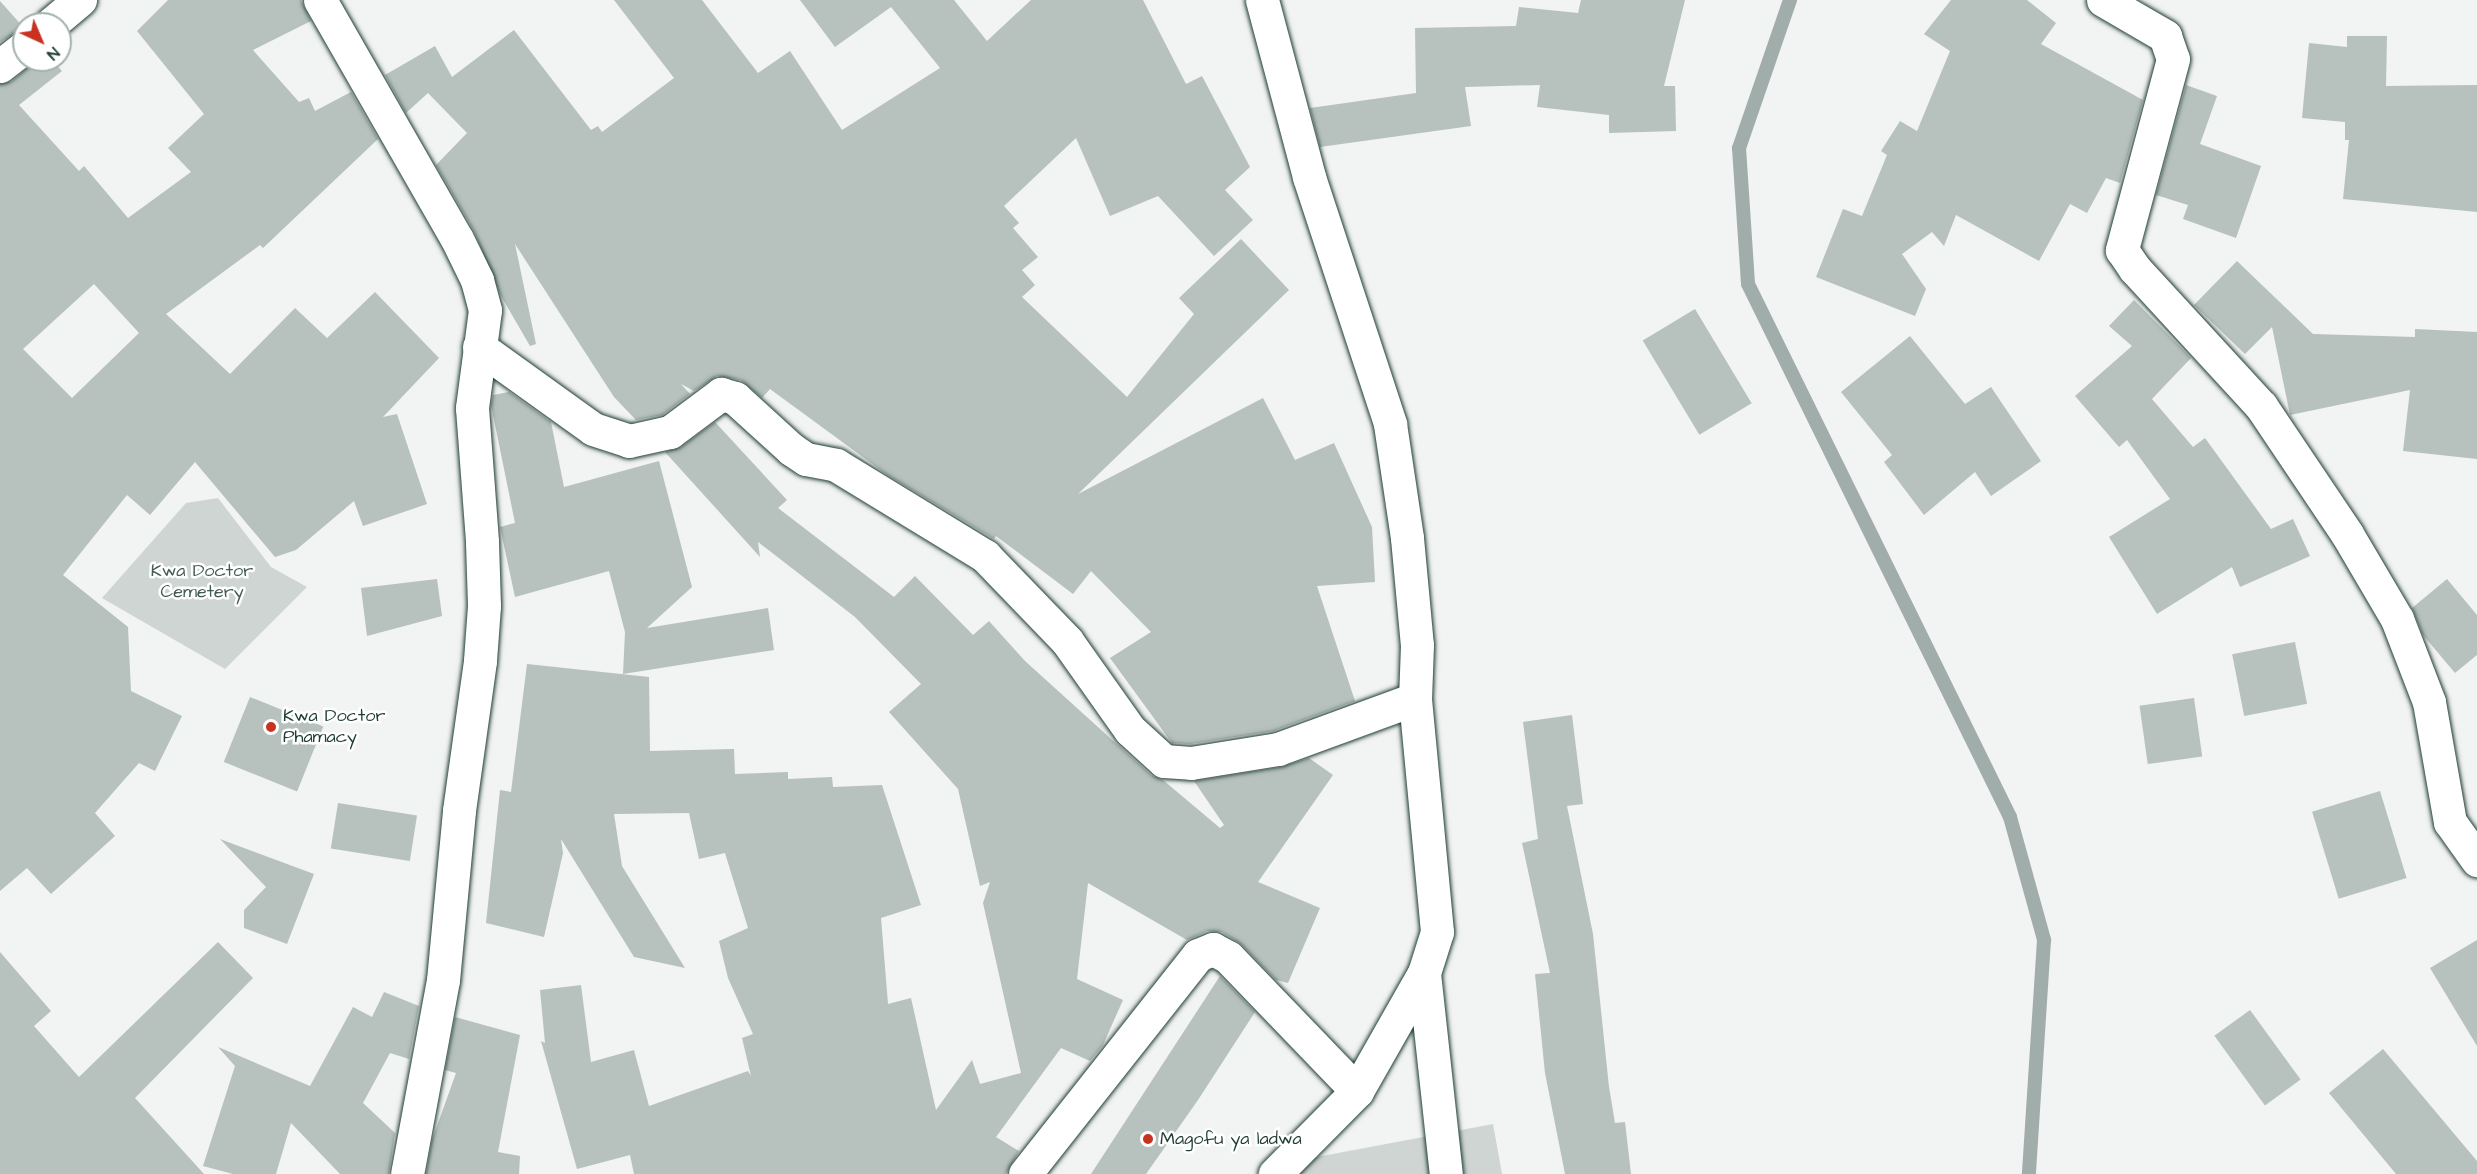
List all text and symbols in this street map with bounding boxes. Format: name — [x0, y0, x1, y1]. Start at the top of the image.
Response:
north arrow — [12, 12, 72, 72]
text: N — [42, 42, 64, 65]
park label: Kwa Doctor Cemetery — [151, 561, 253, 604]
place label: Kwa Doctor Phamacy — [283, 706, 385, 748]
marker: Kwa Doctor Phamacy — [264, 720, 278, 734]
place label: Magofu ya ladwa — [1160, 1128, 1302, 1150]
marker: Magofu ya ladwa — [1141, 1132, 1155, 1146]

